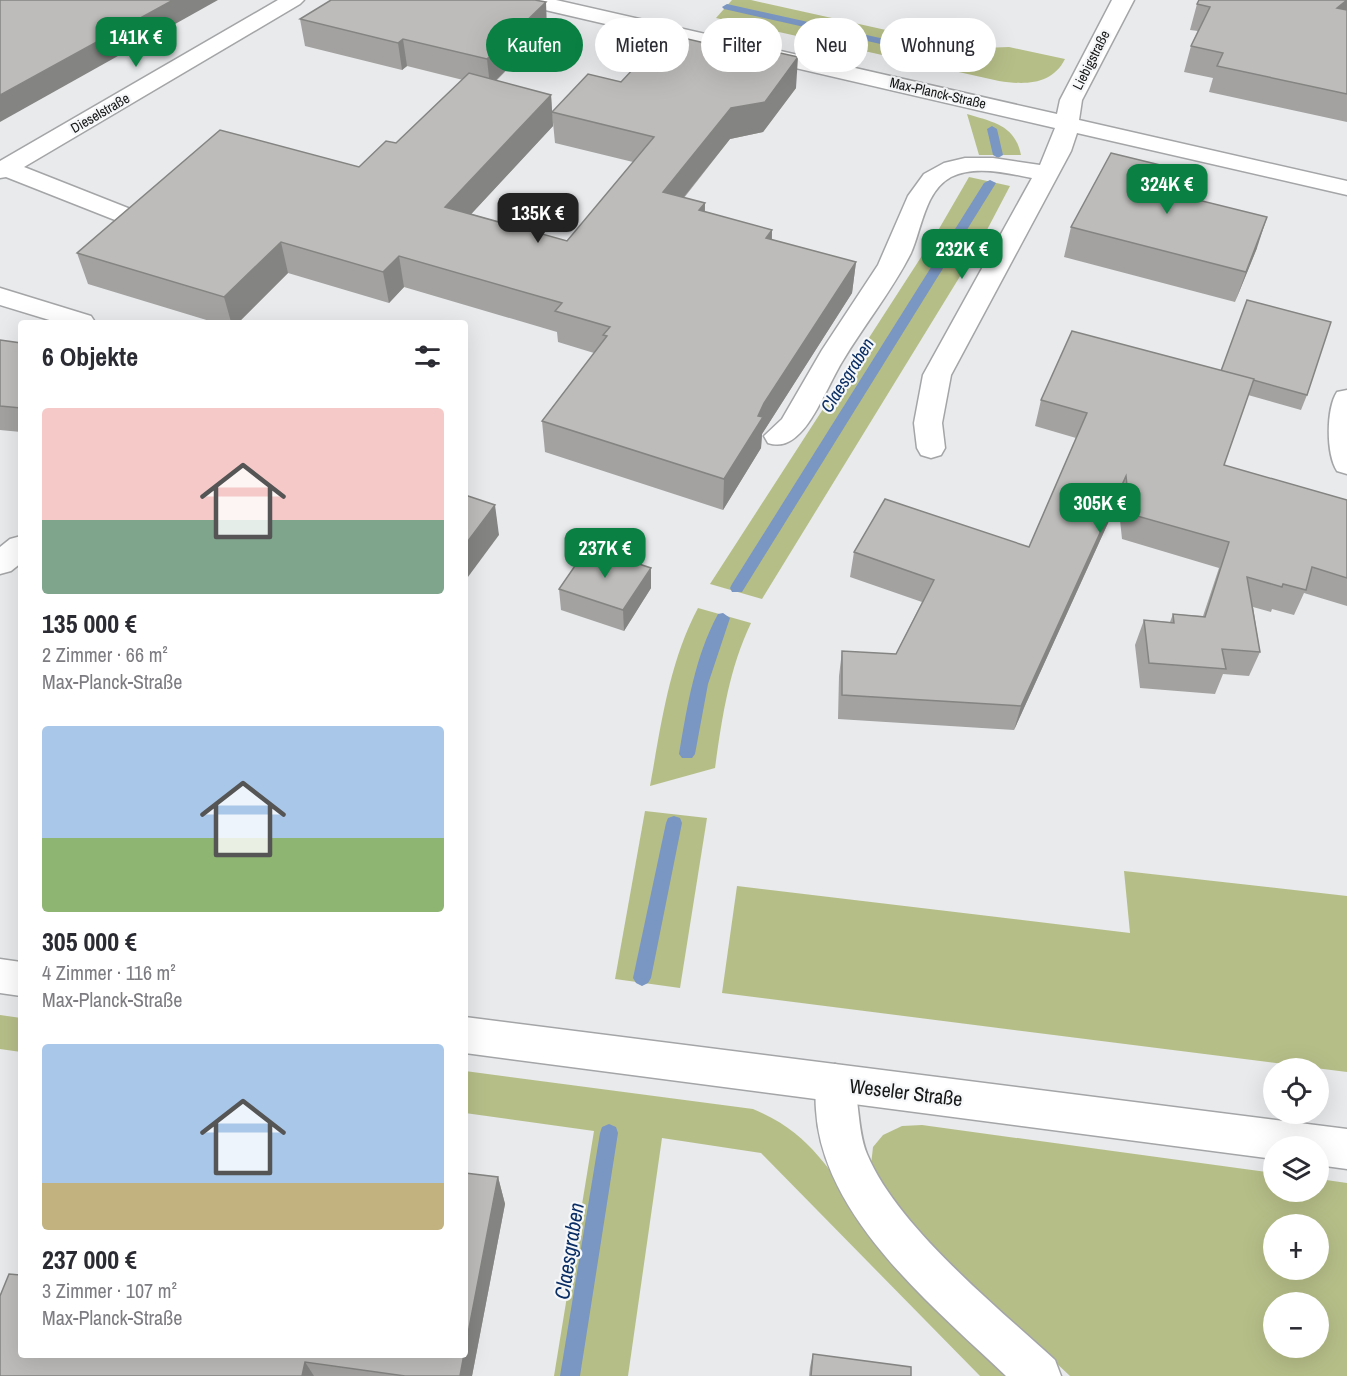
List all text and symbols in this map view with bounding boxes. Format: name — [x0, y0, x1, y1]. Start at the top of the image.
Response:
pin: 141K € — [87, 17, 185, 68]
chip: Kaufen — [486, 18, 583, 72]
chip: Mieten — [595, 18, 689, 72]
chip: Filter — [701, 18, 782, 72]
chip: Neu — [794, 18, 868, 72]
chip: Wohnung — [880, 18, 996, 72]
text: 141K € — [110, 23, 162, 50]
street label: Liebigstraße — [1068, 27, 1114, 93]
street label: Max-Planck-Straße — [888, 73, 988, 113]
street label: Dieselstraße — [67, 89, 133, 137]
pin: 324K € — [1118, 164, 1216, 215]
text: 324K € — [1141, 170, 1193, 197]
pin: 135K € — [489, 193, 587, 244]
text: 135K € — [512, 199, 564, 226]
pin: 232K € — [913, 229, 1011, 280]
text: 232K € — [936, 235, 988, 262]
water label: Claesgraben — [814, 333, 880, 417]
text: 6 Objekte — [42, 339, 138, 374]
icon: filters — [411, 340, 444, 373]
icon: home — [189, 447, 297, 555]
pin: 305K € — [1051, 483, 1149, 534]
text: 305K € — [1074, 489, 1126, 516]
pin: 237K € — [556, 528, 654, 579]
text: 237K € — [579, 534, 631, 561]
text: 135 000 € — [42, 606, 137, 641]
text: 2 Zimmer · 66 m² — [42, 641, 168, 668]
text: Max-Planck-Straße — [42, 668, 182, 695]
icon: home — [189, 765, 297, 873]
text: 305 000 € — [42, 924, 137, 959]
text: 4 Zimmer · 116 m² — [42, 959, 176, 986]
text: Max-Planck-Straße — [42, 986, 182, 1013]
map controls — [1263, 1058, 1329, 1358]
button: locate — [1263, 1058, 1329, 1124]
street label: Weseler Straße — [848, 1072, 964, 1112]
icon: home — [189, 1083, 297, 1191]
button: layers — [1263, 1136, 1329, 1202]
water label: Claesgraben — [547, 1201, 591, 1301]
button: + — [1263, 1214, 1329, 1280]
text: 237 000 € — [42, 1242, 137, 1277]
text: 3 Zimmer · 107 m² — [42, 1277, 177, 1304]
button: − — [1263, 1292, 1329, 1358]
text: Max-Planck-Straße — [42, 1304, 182, 1331]

